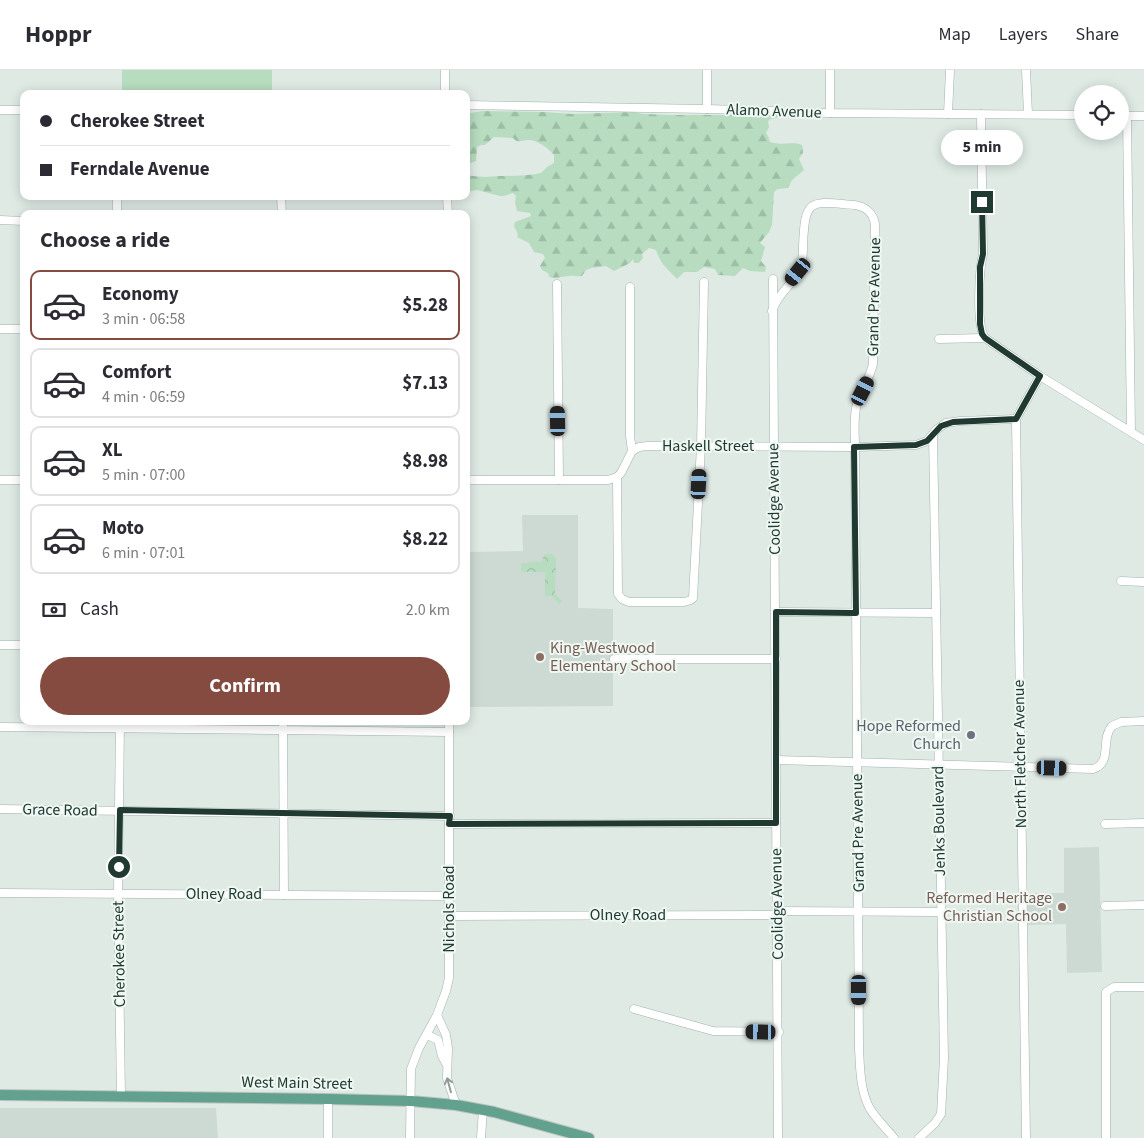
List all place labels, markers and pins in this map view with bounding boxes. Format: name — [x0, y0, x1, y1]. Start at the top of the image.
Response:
place label: King-Westwood Elementary School — [550, 637, 676, 677]
marker: King-Westwood Elementary School — [534, 651, 546, 663]
place label: Hope Reformed Church — [856, 715, 961, 755]
marker: Hope Reformed Church — [965, 729, 977, 741]
place label: Reformed Heritage Christian School — [926, 887, 1052, 927]
marker: Reformed Heritage Christian School — [1056, 901, 1068, 913]

